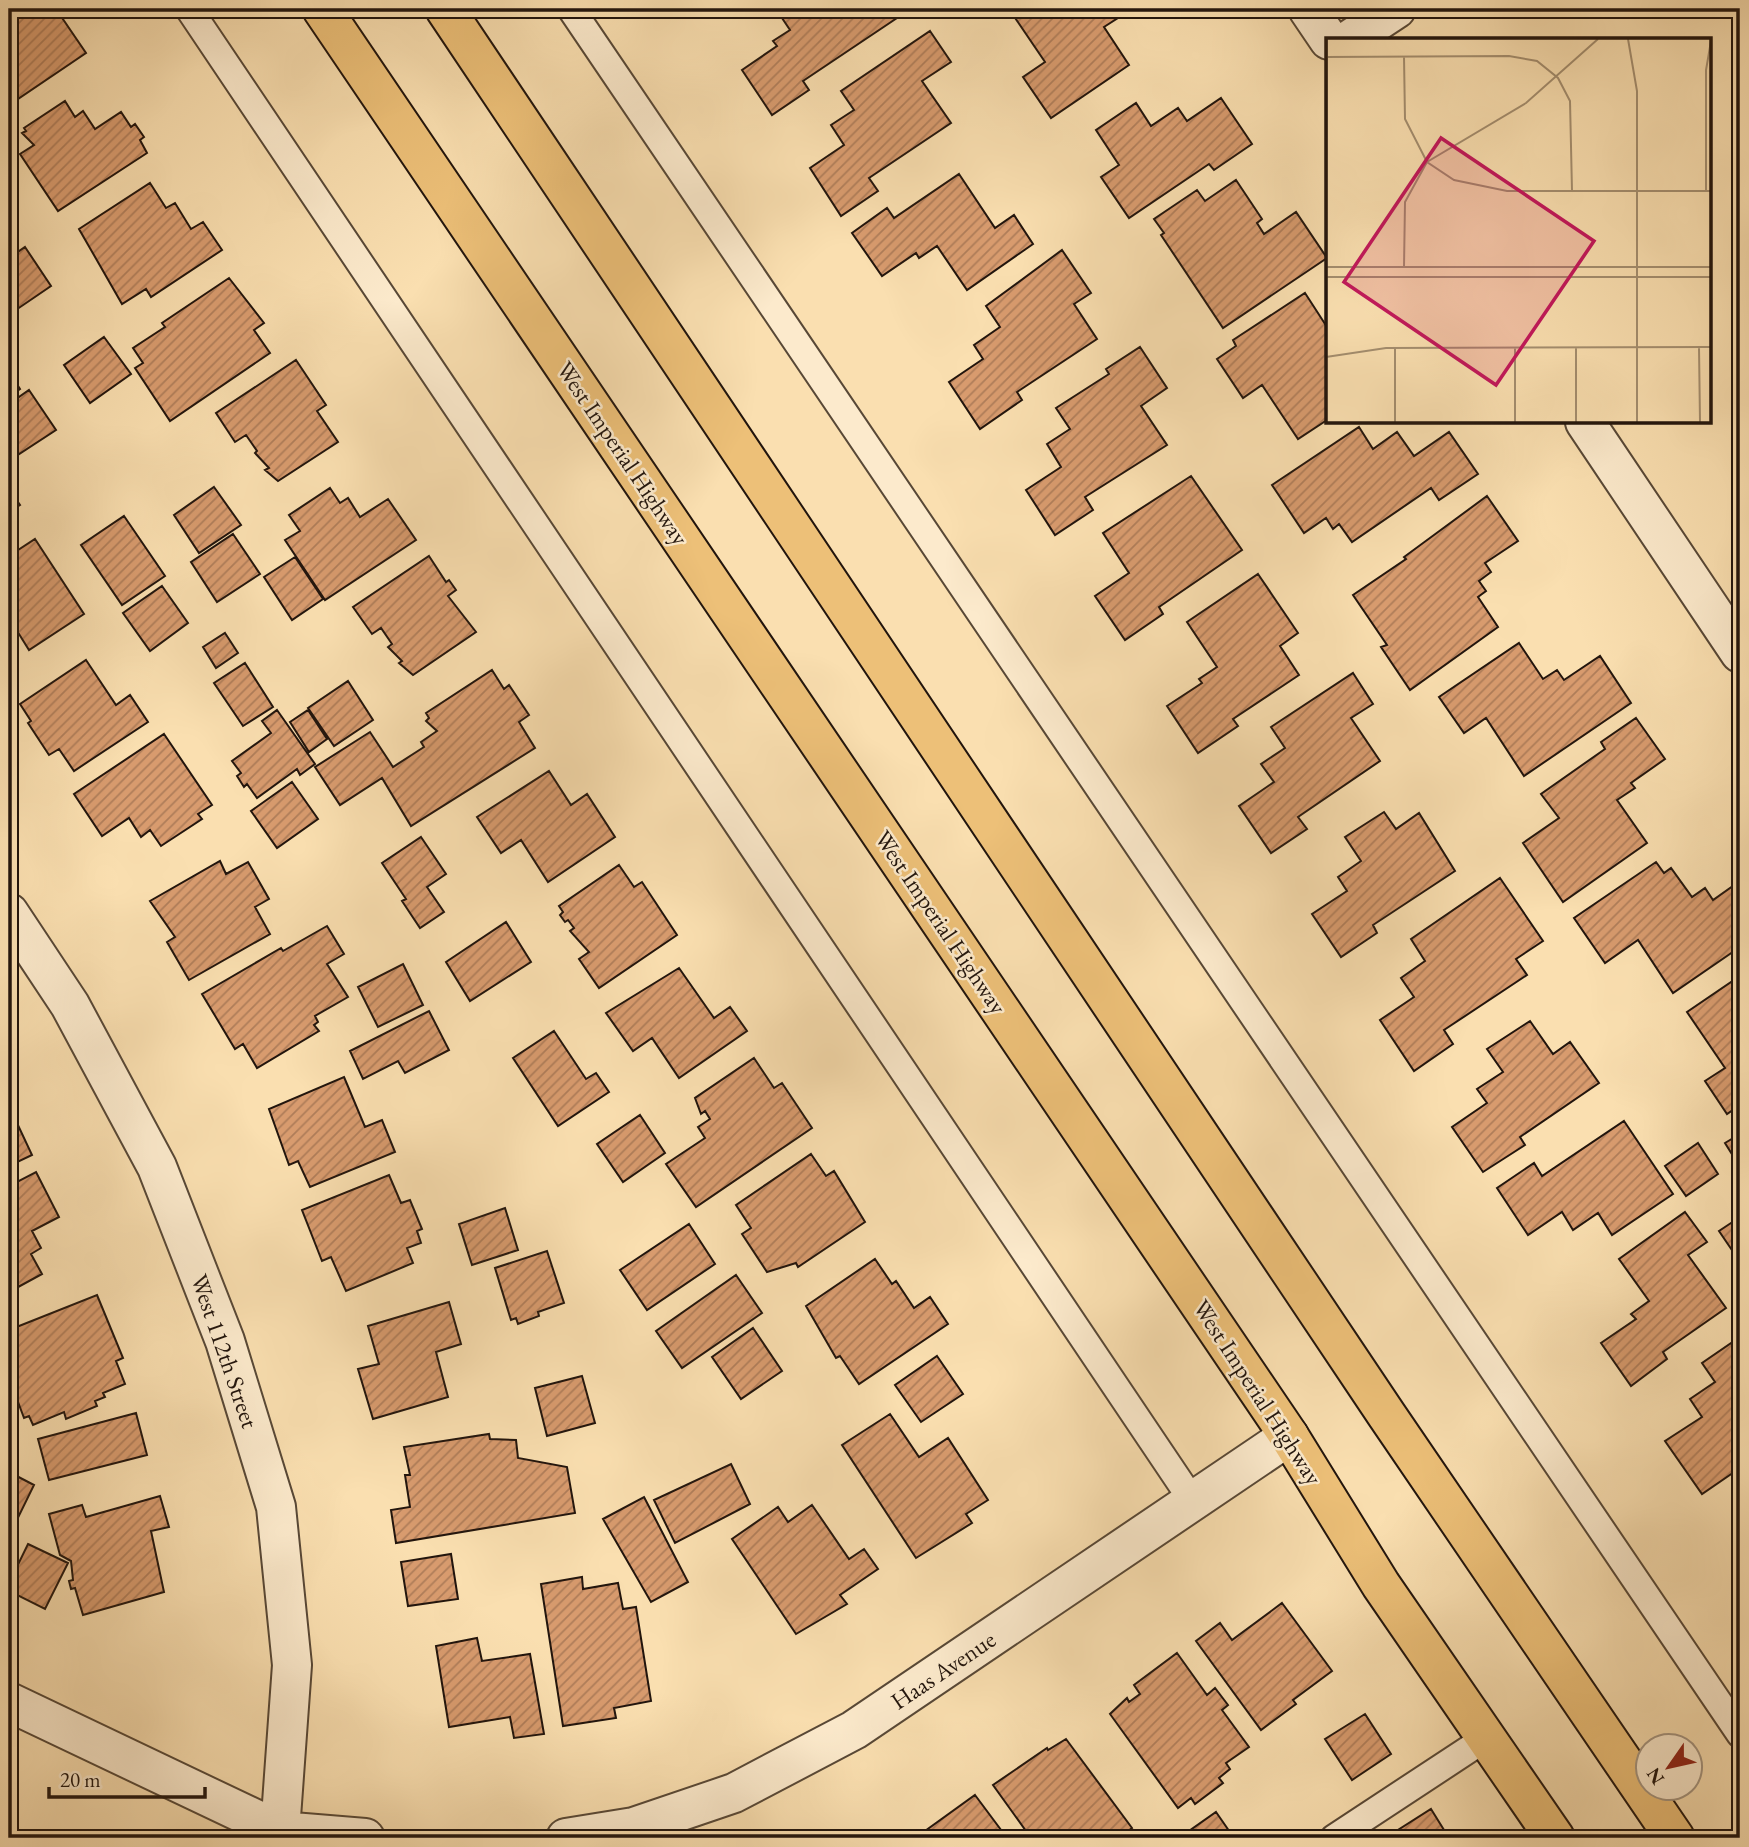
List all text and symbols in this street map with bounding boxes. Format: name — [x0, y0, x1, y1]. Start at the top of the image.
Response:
inset map — [1326, 38, 1710, 424]
street label: West Imperial Highway — [550, 355, 696, 551]
street label: West Imperial Highway — [868, 824, 1014, 1020]
street label: West 112th Street — [184, 1270, 266, 1433]
street label: West Imperial Highway — [1186, 1293, 1330, 1491]
street label: Haas Avenue — [885, 1624, 1001, 1716]
north arrow — [1634, 1731, 1704, 1801]
scale bar — [49, 1756, 205, 1800]
text: N — [1640, 1762, 1670, 1790]
text: 20 m — [60, 1766, 101, 1793]

